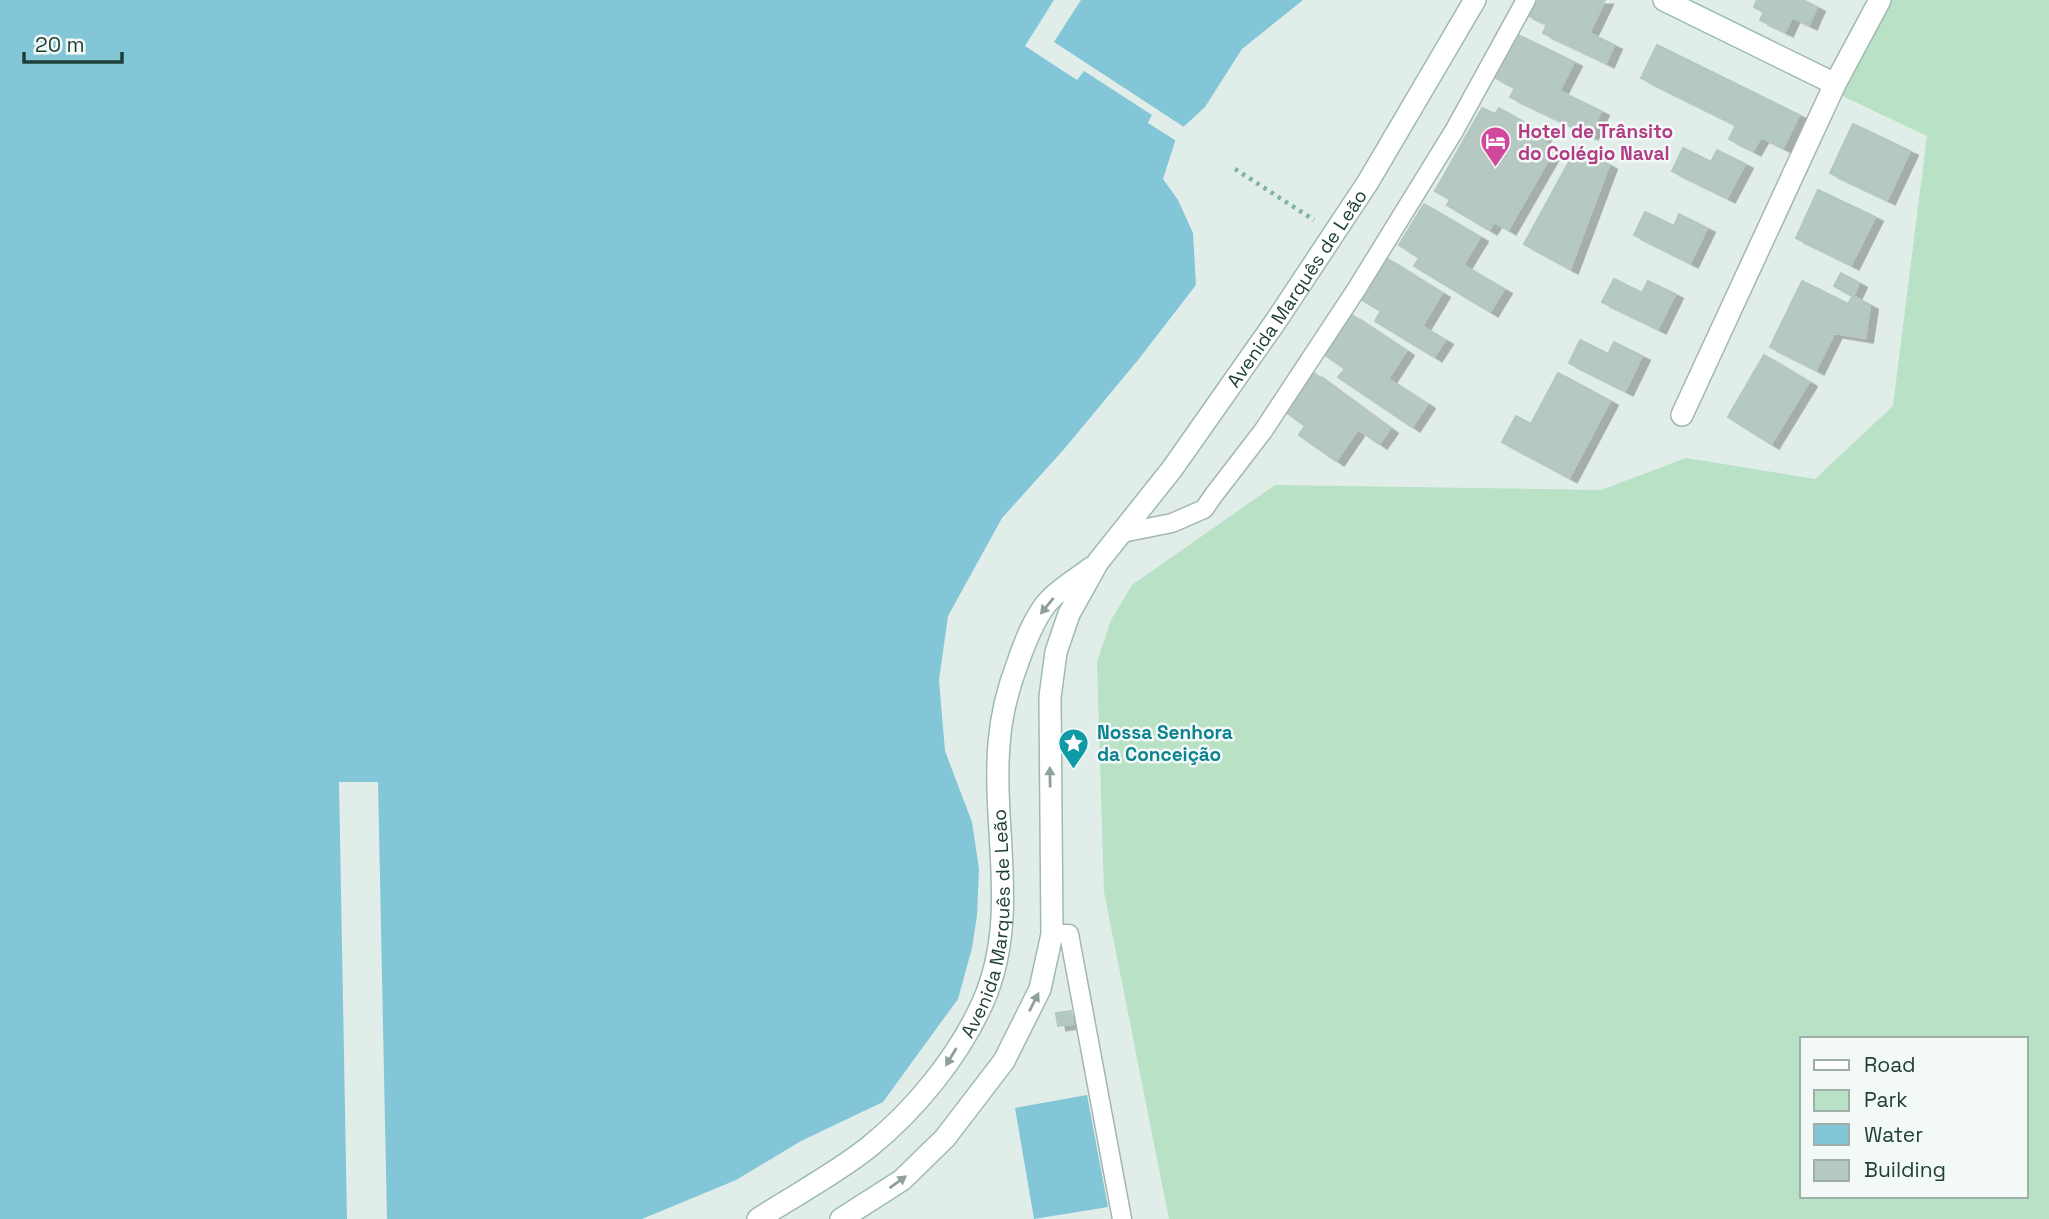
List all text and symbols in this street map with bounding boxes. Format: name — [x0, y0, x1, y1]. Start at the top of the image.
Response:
scale bar — [24, 21, 122, 65]
text: 20 m — [35, 31, 85, 58]
place label: Hotel de Trânsito do Colégio Naval — [1518, 119, 1673, 166]
hotel icon: Hotel de Trânsito do Colégio Naval — [1478, 125, 1512, 169]
street label: Avenida Marquês de Leão — [1221, 185, 1373, 392]
one-way arrow — [1039, 597, 1054, 615]
place label: Nossa Senhora da Conceição — [1097, 720, 1233, 767]
place icon: Nossa Senhora da Conceição — [1057, 726, 1091, 770]
one-way arrow — [1044, 766, 1056, 788]
street label: Avenida Marquês de Leão — [955, 808, 1016, 1042]
one-way arrow — [1028, 992, 1039, 1012]
legend — [1800, 1037, 2028, 1198]
one-way arrow — [944, 1048, 957, 1067]
text: Road — [1864, 1051, 1916, 1078]
text: Park — [1864, 1086, 1908, 1113]
text: Water — [1864, 1121, 1923, 1148]
text: Building — [1864, 1156, 1946, 1183]
one-way arrow — [888, 1174, 906, 1189]

